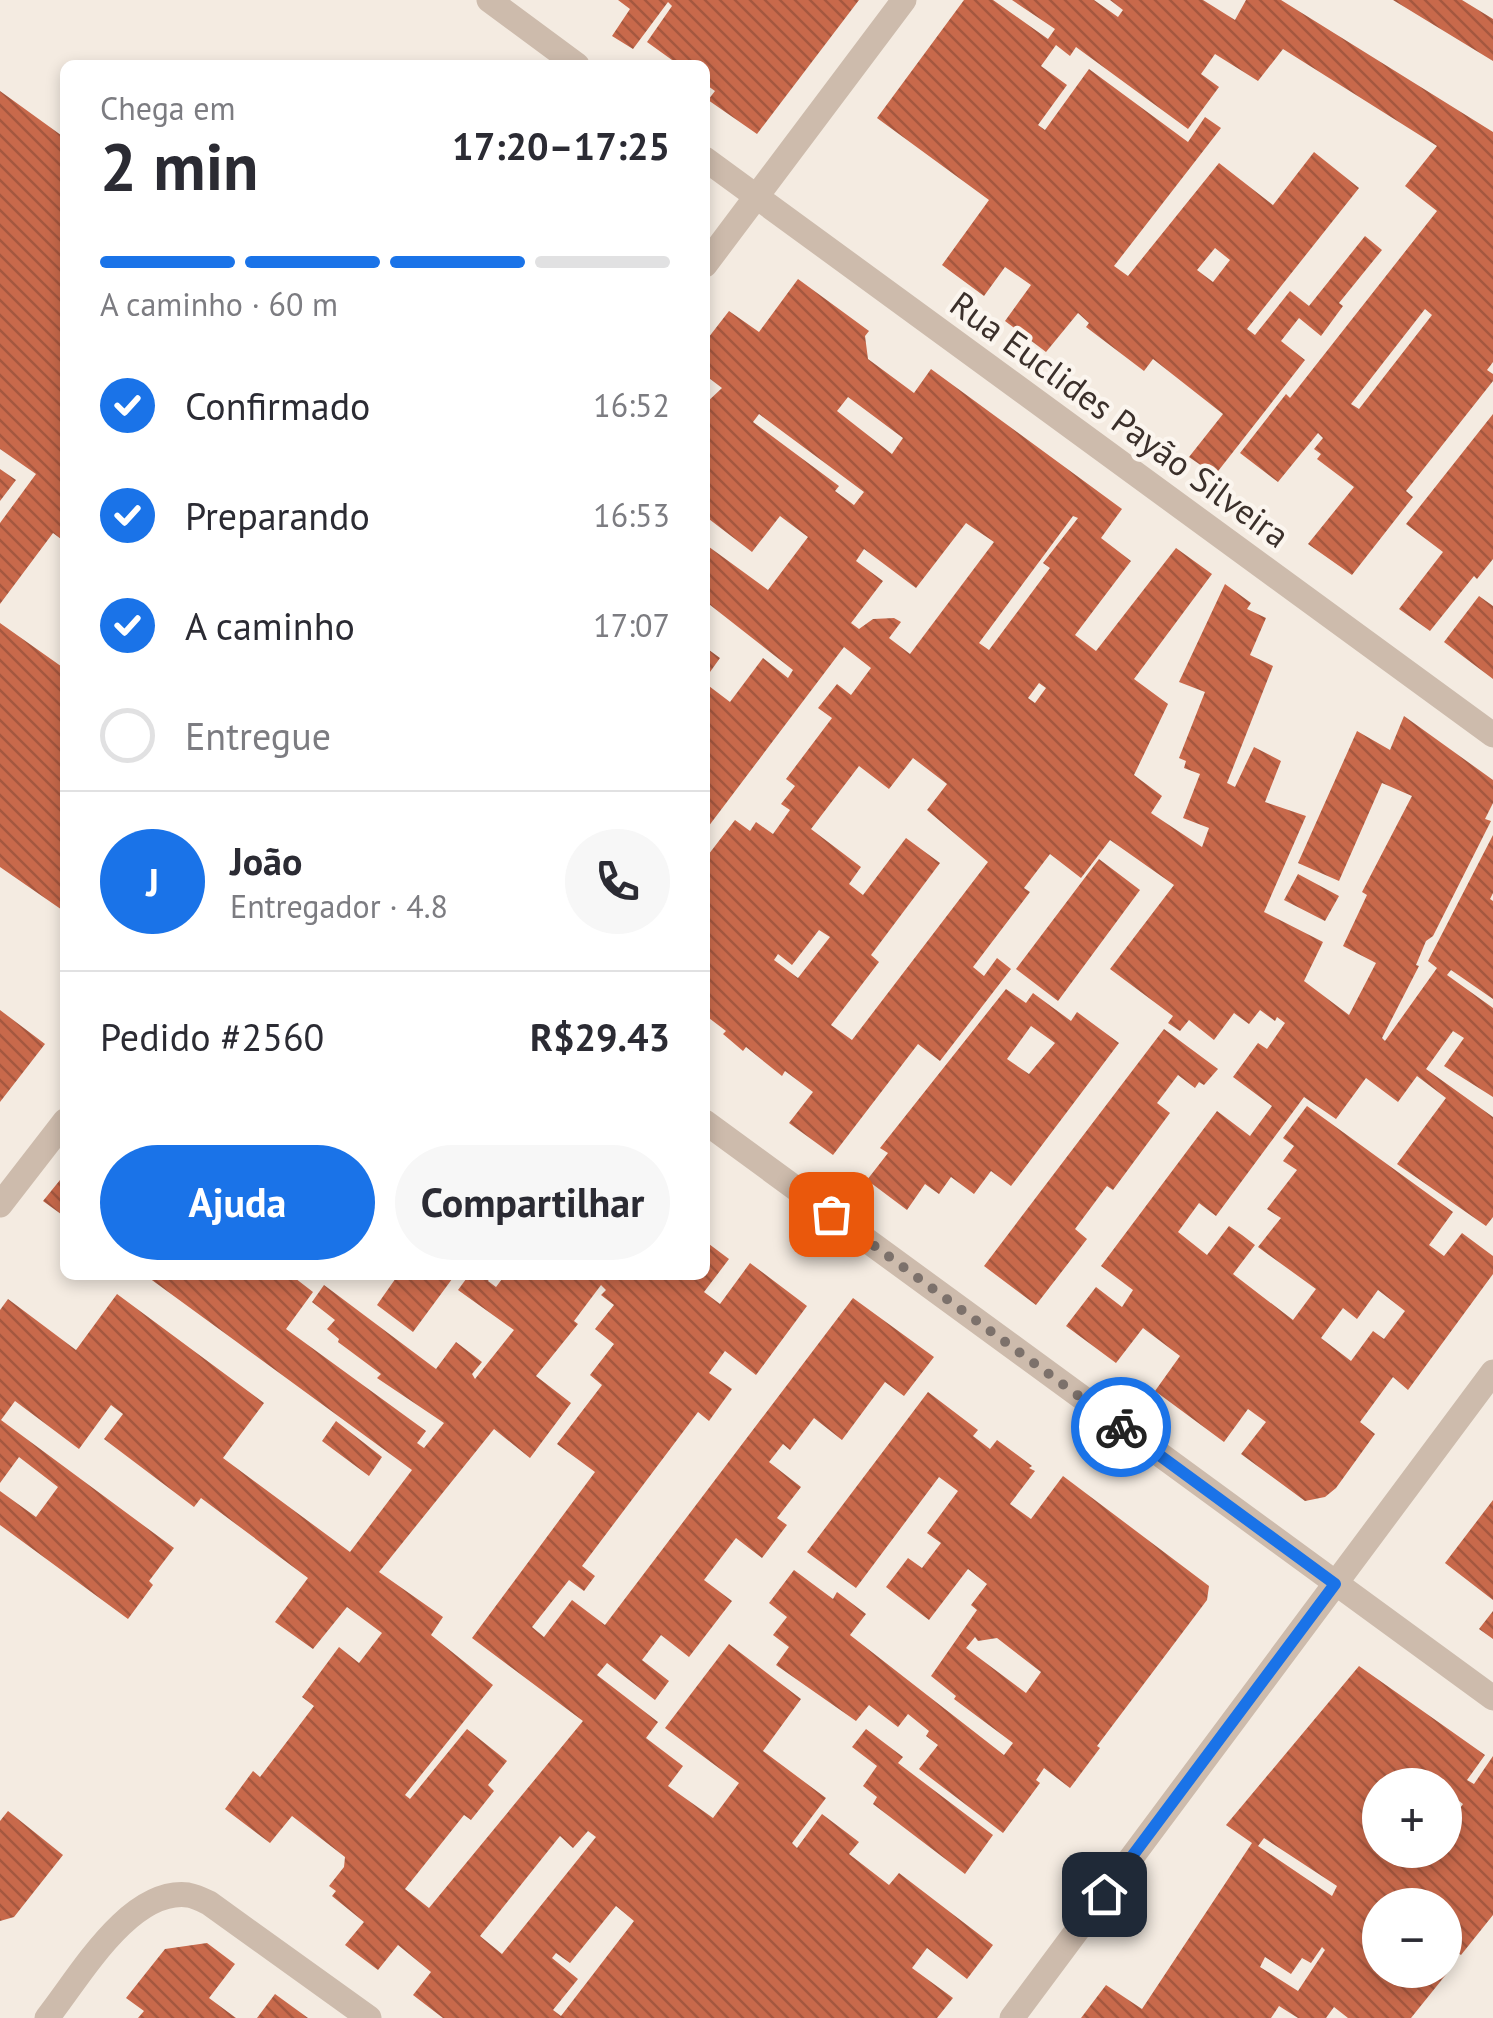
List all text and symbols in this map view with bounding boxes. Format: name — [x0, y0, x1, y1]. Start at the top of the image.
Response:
text: Chega em — [100, 87, 236, 129]
text: 17:20–17:25 — [452, 121, 670, 170]
text: 2 min — [100, 124, 259, 208]
street label: Rua Euclides Payão Silveira — [941, 280, 1299, 558]
text: A caminho · 60 m — [100, 283, 338, 325]
icon: check — [100, 378, 155, 433]
text: Confirmado — [185, 381, 370, 430]
text: 16:52 — [593, 384, 670, 426]
icon: check — [100, 488, 155, 543]
text: Preparando — [185, 491, 370, 540]
text: 16:53 — [593, 494, 670, 536]
icon: check — [100, 598, 155, 653]
text: A caminho — [185, 601, 355, 650]
text: 17:07 — [593, 604, 670, 646]
text: Entregue — [185, 711, 331, 760]
button: phone — [565, 829, 670, 934]
text: João — [230, 836, 302, 885]
text: J — [146, 857, 159, 906]
text: Entregador · 4.8 — [230, 885, 448, 927]
text: Pedido #2560 — [100, 1012, 324, 1061]
text: R$29.43 — [530, 1012, 670, 1061]
button: Ajuda — [100, 1145, 375, 1260]
button: Compartilhar — [395, 1145, 670, 1260]
pin — [789, 1172, 874, 1257]
icon: bag — [804, 1187, 859, 1242]
courier — [1071, 1377, 1171, 1477]
icon: bike — [1094, 1400, 1149, 1455]
map controls — [1362, 1768, 1462, 1988]
button: + — [1362, 1768, 1462, 1868]
pin — [1062, 1852, 1147, 1937]
icon: home — [1077, 1867, 1132, 1922]
button: − — [1362, 1888, 1462, 1988]

